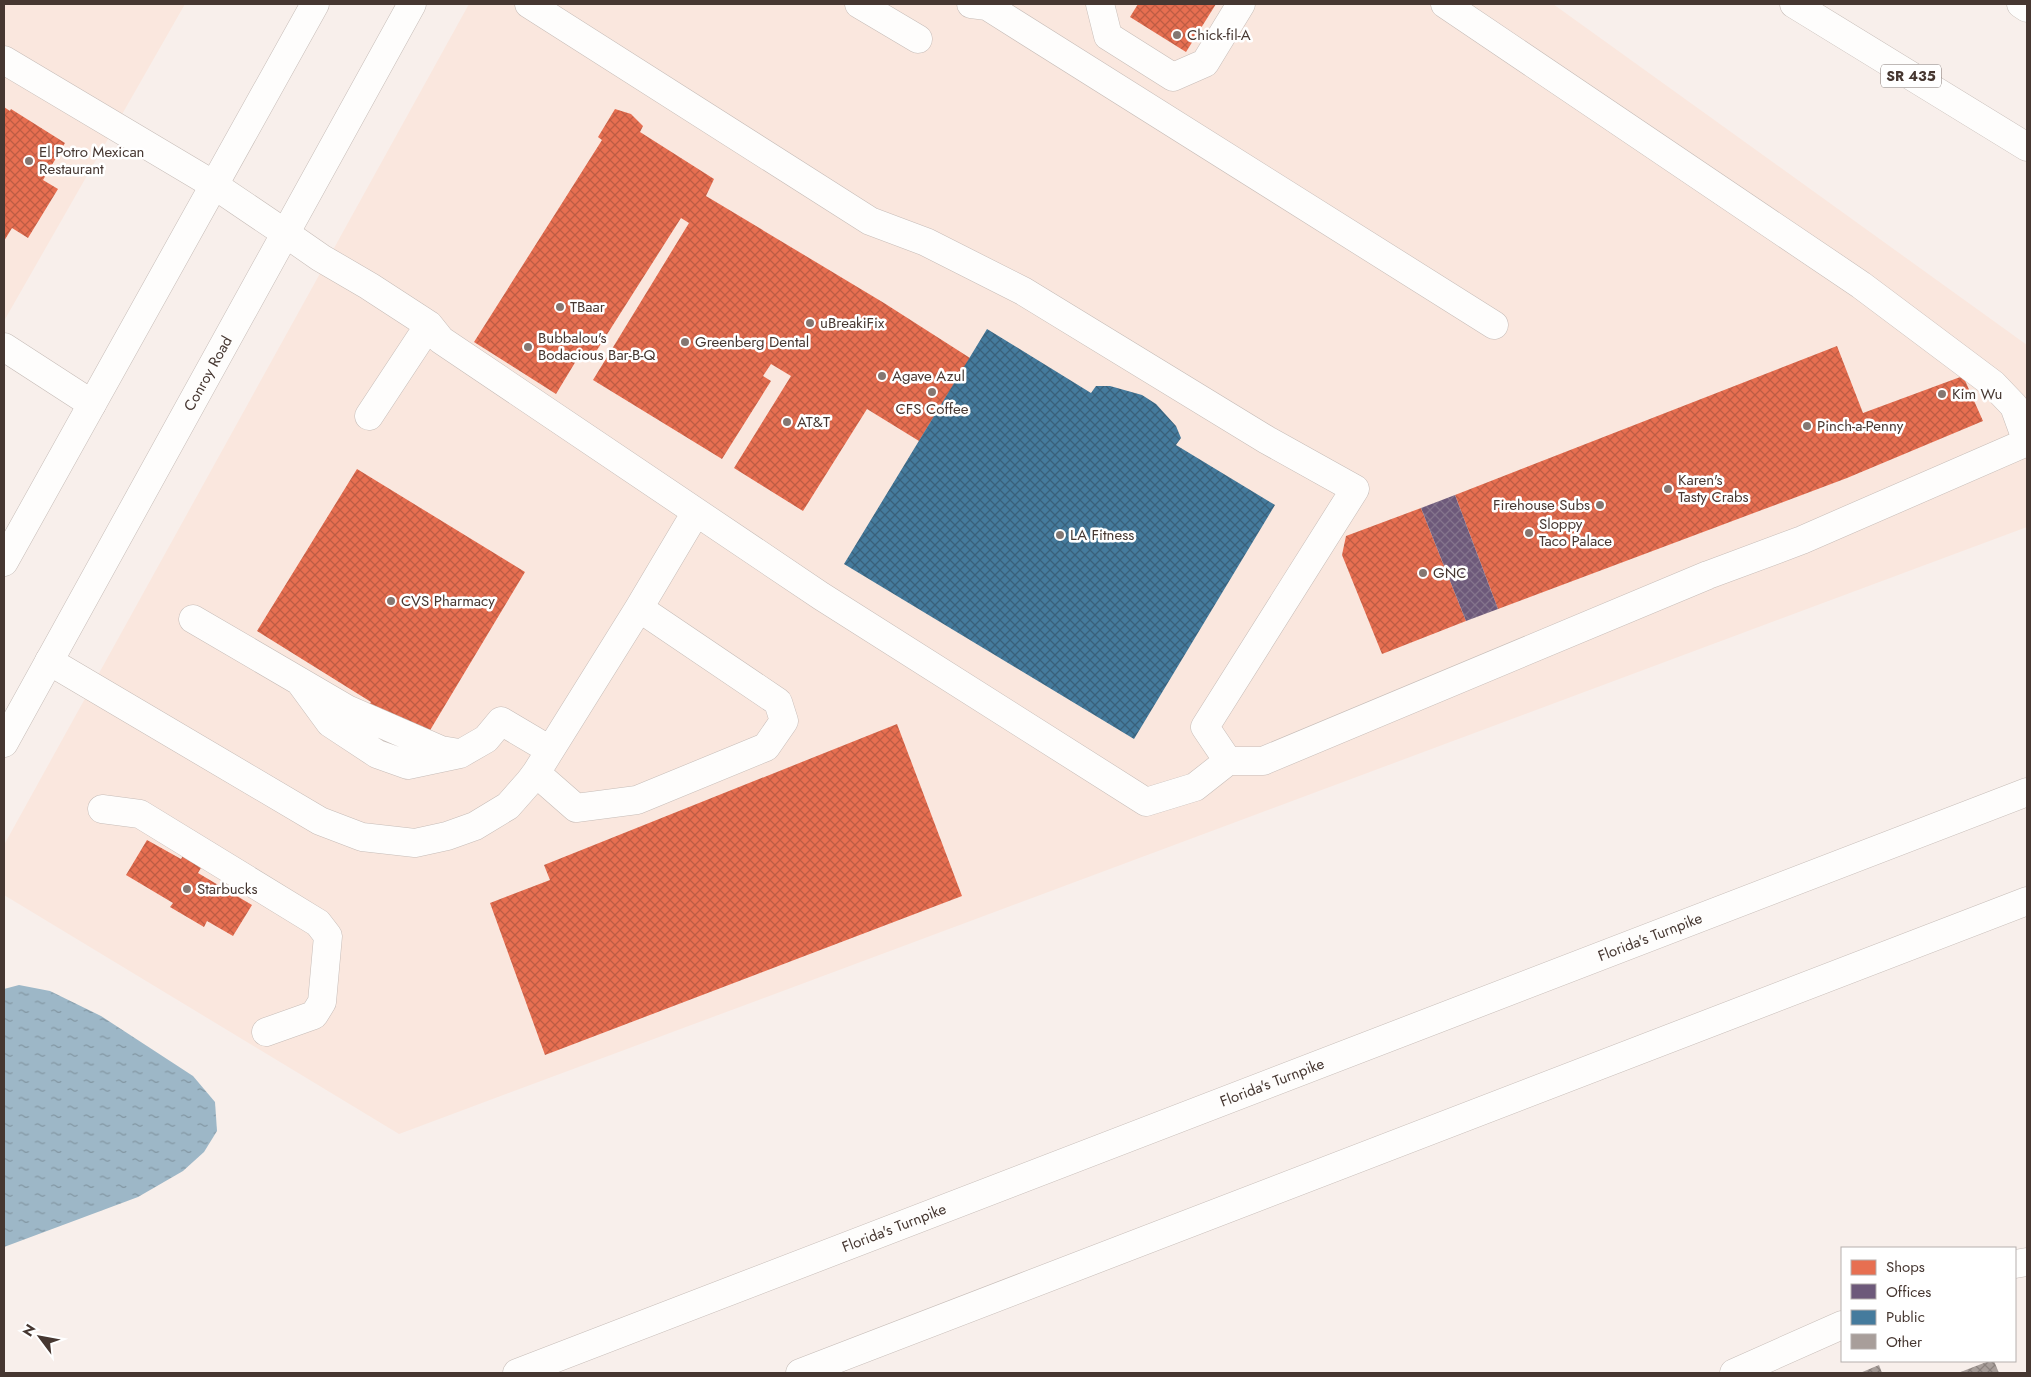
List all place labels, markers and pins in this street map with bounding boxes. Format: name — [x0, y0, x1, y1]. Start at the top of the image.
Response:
place label: Chick-fil-A — [1187, 24, 1251, 46]
marker: Chick-fil-A — [1171, 29, 1183, 41]
place label: El Potro Mexican Restaurant — [39, 141, 144, 180]
marker: El Potro Mexican Restaurant — [23, 155, 35, 167]
place label: TBaar — [570, 296, 606, 318]
marker: TBaar — [554, 301, 566, 313]
place label: uBreakiFix — [820, 312, 885, 334]
marker: uBreakiFix — [804, 317, 816, 329]
place label: Bubbalou's Bodacious Bar-B-Q — [538, 327, 655, 366]
place label: Greenberg Dental — [695, 331, 809, 353]
marker: Greenberg Dental — [679, 336, 691, 348]
marker: Bubbalou's Bodacious Bar-B-Q — [522, 341, 534, 353]
place label: Agave Azul — [892, 365, 965, 387]
marker: Agave Azul — [876, 370, 888, 382]
place label: Kim Wu — [1952, 383, 2002, 405]
marker: CFS Coffee — [926, 386, 938, 398]
marker: Kim Wu — [1936, 388, 1948, 400]
place label: CFS Coffee — [896, 398, 969, 420]
place label: AT&T — [797, 411, 830, 433]
place label: Pinch-a-Penny — [1817, 415, 1904, 437]
marker: AT&T — [781, 416, 793, 428]
marker: Pinch-a-Penny — [1801, 420, 1813, 432]
place label: Karen's Tasty Crabs — [1678, 469, 1749, 508]
marker: Karen's Tasty Crabs — [1662, 483, 1674, 495]
place label: Firehouse Subs — [1493, 494, 1590, 516]
marker: Firehouse Subs — [1594, 499, 1606, 511]
place label: Sloppy Taco Palace — [1539, 513, 1612, 552]
place label: LA Fitness — [1070, 524, 1134, 546]
marker: Sloppy Taco Palace — [1523, 527, 1535, 539]
marker: LA Fitness — [1054, 529, 1066, 541]
place label: GNC — [1433, 562, 1467, 584]
marker: GNC — [1417, 567, 1429, 579]
place label: CVS Pharmacy — [401, 590, 495, 612]
marker: CVS Pharmacy — [385, 595, 397, 607]
place label: Starbucks — [197, 878, 257, 900]
marker: Starbucks — [181, 883, 193, 895]

